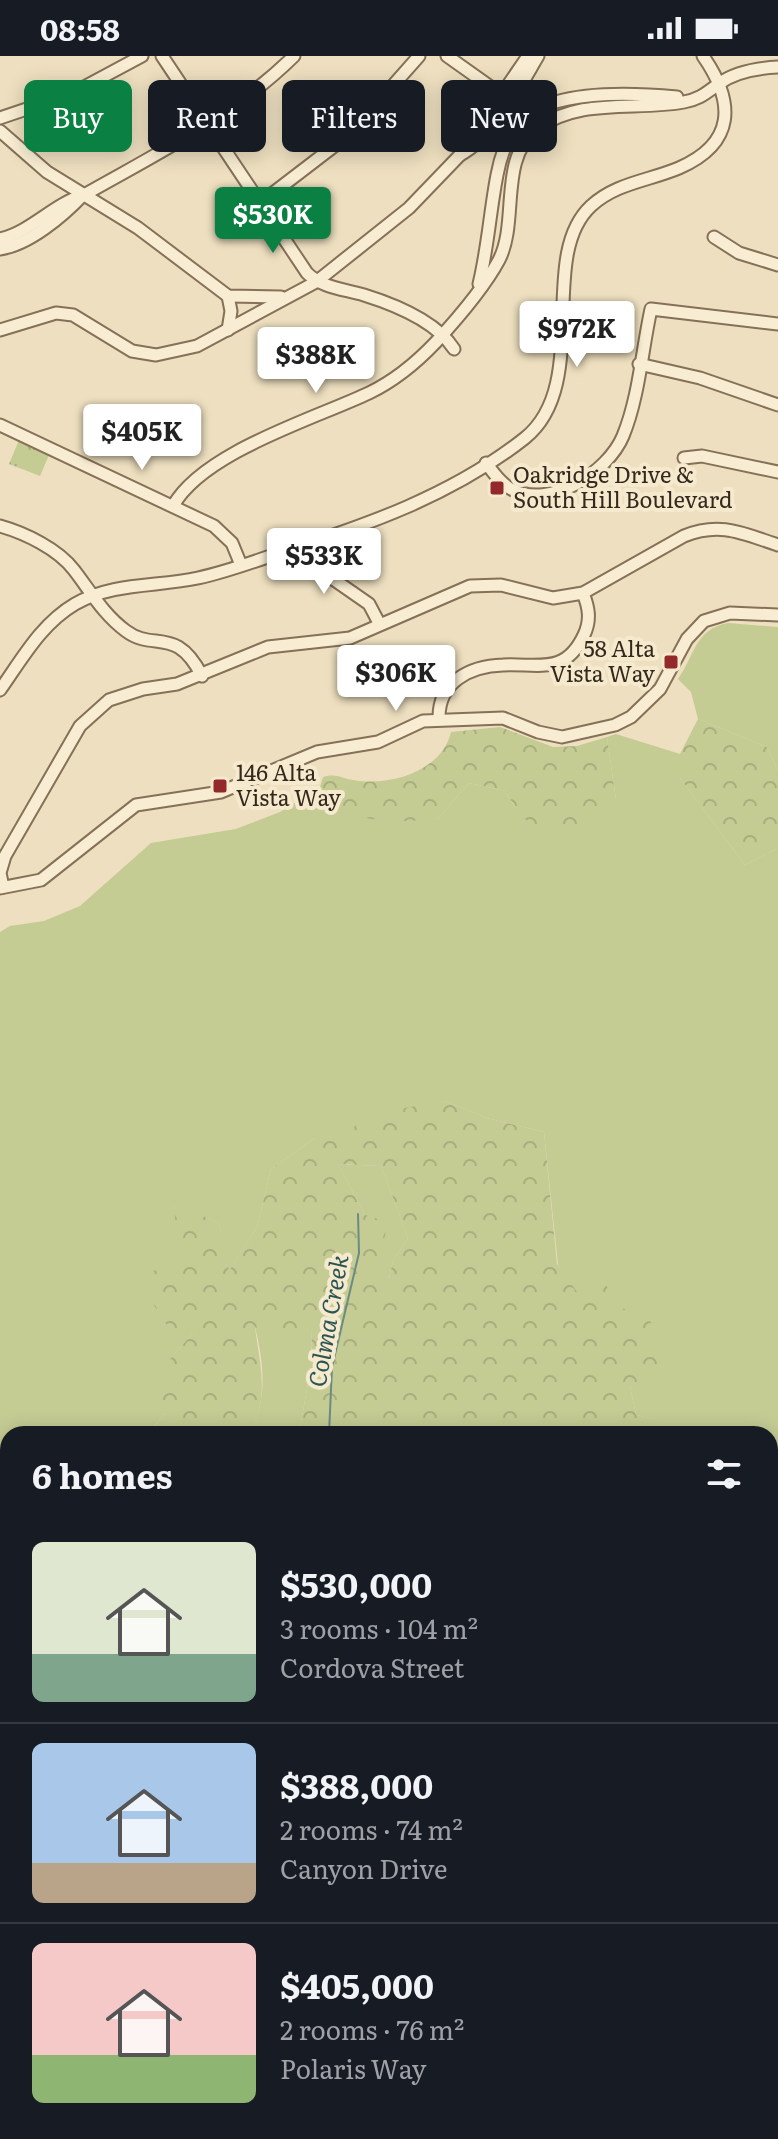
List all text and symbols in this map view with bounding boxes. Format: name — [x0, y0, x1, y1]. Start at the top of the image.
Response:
text: 08:58 — [40, 6, 120, 50]
chip: Buy — [24, 80, 132, 152]
chip: Rent — [148, 80, 266, 152]
chip: Filters — [282, 80, 425, 152]
chip: New — [441, 80, 557, 152]
pin: $530K — [217, 187, 329, 255]
text: $530K — [233, 193, 313, 232]
pin: $972K — [521, 301, 633, 369]
text: $972K — [538, 307, 616, 346]
pin: $388K — [260, 327, 372, 395]
text: $388K — [276, 333, 357, 372]
pin: $405K — [86, 404, 198, 472]
text: $405K — [101, 410, 183, 449]
place label: Oakridge Drive & South Hill Boulevard — [513, 457, 733, 515]
marker: Oakridge Drive & South Hill Boulevard — [488, 479, 506, 497]
pin: $533K — [268, 528, 380, 596]
text: $533K — [285, 534, 363, 573]
place label: 58 Alta Vista Way — [550, 631, 655, 689]
pin: $306K — [340, 645, 452, 713]
text: $306K — [355, 651, 437, 690]
marker: 58 Alta Vista Way — [662, 653, 680, 671]
place label: 146 Alta Vista Way — [236, 755, 341, 813]
marker: 146 Alta Vista Way — [211, 777, 229, 795]
water label: Colma Creek — [298, 1251, 356, 1389]
text: 6 homes — [32, 1449, 172, 1499]
icon: filters — [702, 1452, 746, 1496]
text: $530,000 — [280, 1558, 432, 1608]
icon: home — [96, 1574, 192, 1670]
text: 3 rooms · 104 m² — [280, 1608, 478, 1647]
text: Cordova Street — [280, 1647, 464, 1686]
text: $388,000 — [280, 1759, 433, 1809]
icon: home — [96, 1775, 192, 1871]
text: 2 rooms · 74 m² — [280, 1809, 463, 1848]
text: Canyon Drive — [280, 1848, 447, 1887]
text: $405,000 — [280, 1959, 434, 2009]
icon: home — [96, 1975, 192, 2071]
text: 2 rooms · 76 m² — [280, 2009, 464, 2048]
text: Polaris Way — [280, 2048, 426, 2087]

